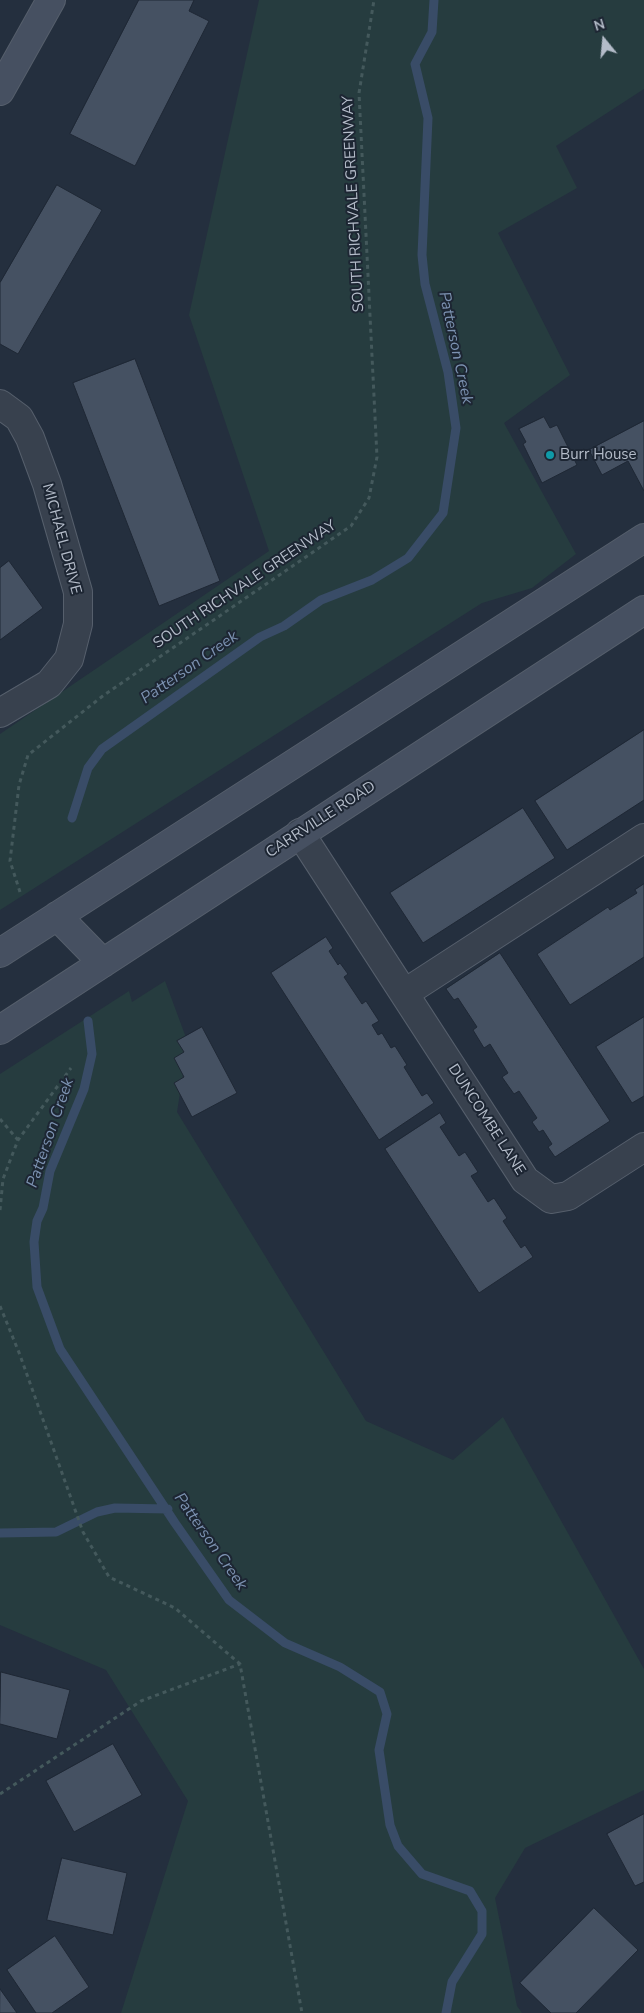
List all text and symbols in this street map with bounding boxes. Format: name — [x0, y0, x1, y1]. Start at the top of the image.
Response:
north arrow — [579, 15, 629, 65]
text: N — [592, 15, 607, 36]
street label: SOUTH RICHVALE GREENWAY — [339, 95, 369, 313]
water label: Patterson Creek — [434, 290, 476, 406]
place label: Burr House — [560, 446, 637, 464]
marker: Burr House — [544, 449, 556, 461]
street label: MICHAEL DRIVE — [38, 482, 84, 596]
street label: SOUTH RICHVALE GREENWAY — [150, 517, 340, 653]
water label: Patterson Creek — [138, 627, 242, 709]
street label: CARRVILLE ROAD — [263, 778, 379, 862]
street label: DUNCOMBE LANE — [443, 1061, 529, 1179]
water label: Patterson Creek — [23, 1076, 79, 1190]
water label: Patterson Creek — [169, 1490, 251, 1594]

